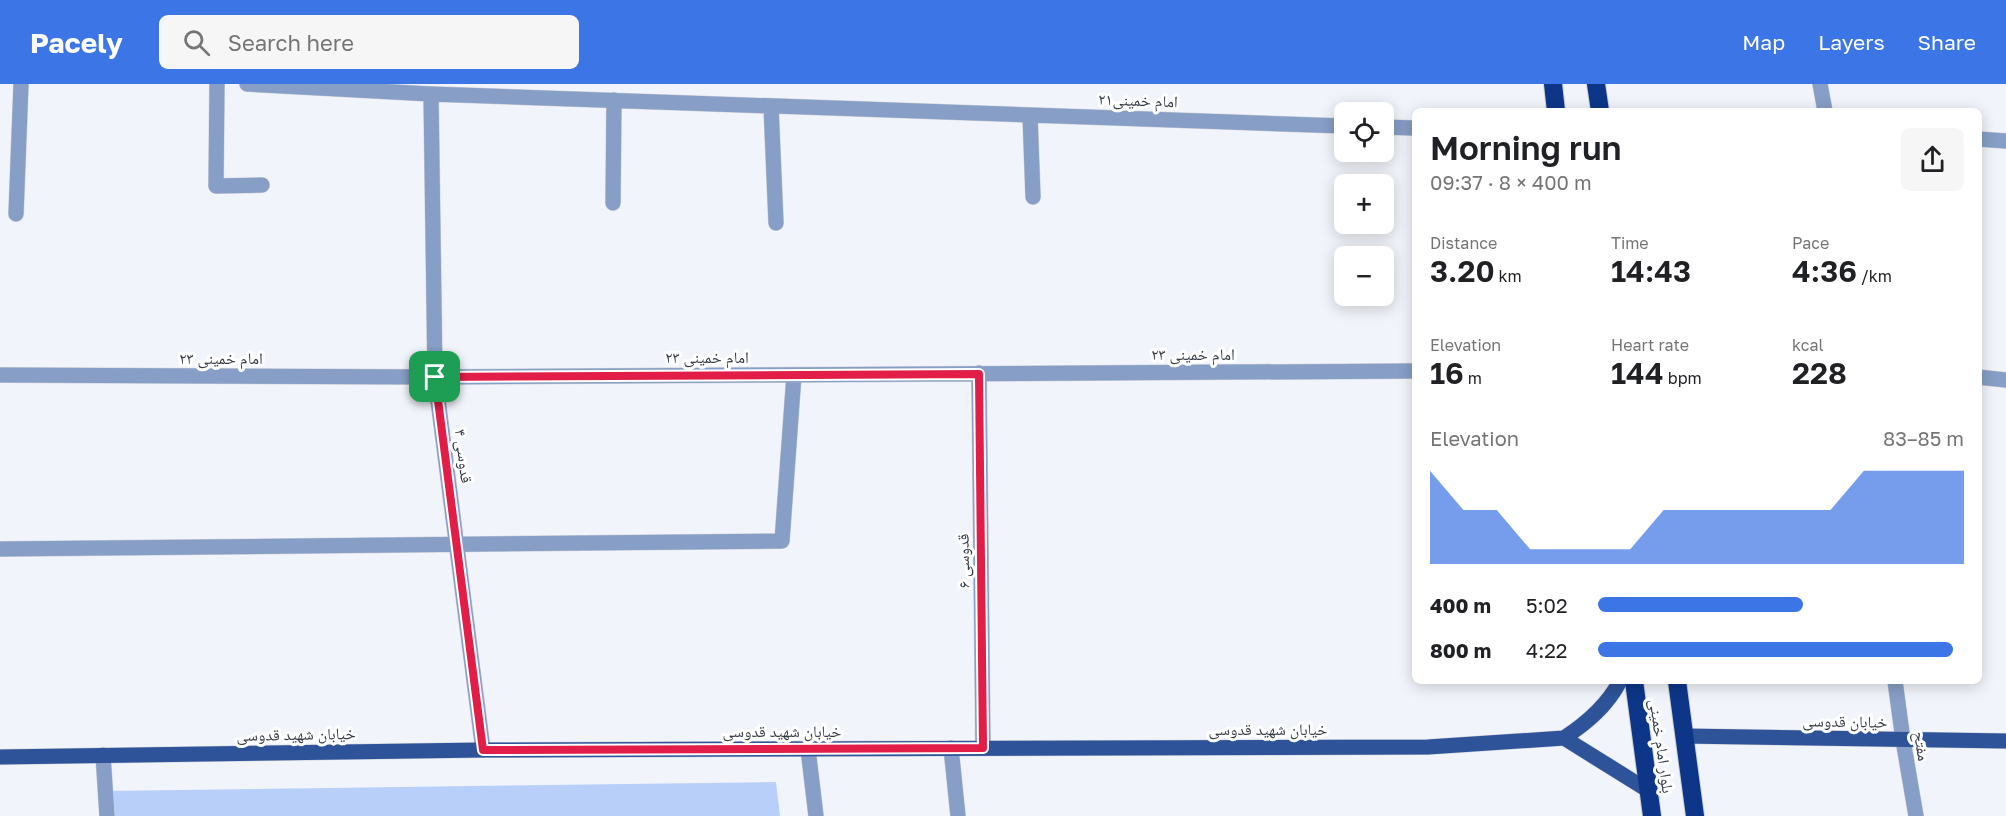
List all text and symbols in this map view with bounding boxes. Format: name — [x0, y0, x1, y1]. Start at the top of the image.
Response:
search box — [159, 15, 579, 69]
text: Pacely — [30, 26, 123, 59]
icon: search — [180, 26, 213, 59]
text: Search here — [228, 29, 354, 56]
text: Map — [1742, 29, 1785, 55]
text: Layers — [1818, 29, 1885, 55]
text: Share — [1918, 29, 1976, 55]
street label: امام خمینی۲۱ — [1098, 89, 1178, 112]
map controls — [1334, 102, 1394, 306]
button: locate — [1334, 102, 1394, 162]
text: Morning run — [1430, 128, 1622, 167]
button: share — [1901, 128, 1964, 191]
text: 09:37 · 8 × 400 m — [1430, 170, 1592, 194]
button: + — [1334, 174, 1394, 234]
text: Distance — [1430, 233, 1497, 253]
text: Time — [1611, 233, 1649, 253]
text: Pace — [1792, 233, 1829, 253]
button: − — [1334, 246, 1394, 306]
text: 3.20 — [1430, 253, 1495, 289]
text: 14:43 — [1611, 253, 1691, 289]
text: 4:36 — [1792, 253, 1857, 289]
text: km — [1495, 266, 1522, 286]
text: /km — [1857, 266, 1892, 286]
text: Elevation — [1430, 335, 1501, 355]
text: Heart rate — [1611, 335, 1689, 355]
text: kcal — [1792, 335, 1824, 355]
street label: امام خمینی ۲۳ — [1151, 344, 1235, 365]
street label: امام خمینی ۲۳ — [665, 347, 749, 368]
street label: امام خمینی ۲۳ — [179, 348, 263, 369]
pin — [409, 351, 460, 402]
text: 16 — [1430, 355, 1464, 391]
text: 144 — [1611, 355, 1664, 391]
text: 228 — [1792, 355, 1847, 391]
icon: arrive — [418, 360, 451, 393]
text: m — [1464, 368, 1482, 388]
text: bpm — [1664, 368, 1702, 388]
text: Elevation — [1430, 426, 1519, 450]
text: 83–85 m — [1883, 426, 1964, 450]
street label: قدوسی ۴ — [450, 428, 477, 484]
street label: قدوسی ۶ — [953, 534, 974, 588]
text: 400 m — [1430, 593, 1491, 617]
text: 5:02 — [1526, 593, 1568, 617]
text: 800 m — [1430, 638, 1491, 662]
text: 4:22 — [1526, 638, 1567, 662]
street label: بلوار امام خمینی — [1644, 698, 1679, 795]
street label: خیابان قدوسی — [1802, 710, 1888, 733]
street label: خیابان شهید قدوسی — [1208, 719, 1328, 740]
street label: خیابان شهید قدوسی — [722, 721, 842, 742]
street label: خیابان شهید قدوسی — [236, 723, 356, 746]
street label: مفتح — [1909, 730, 1934, 762]

